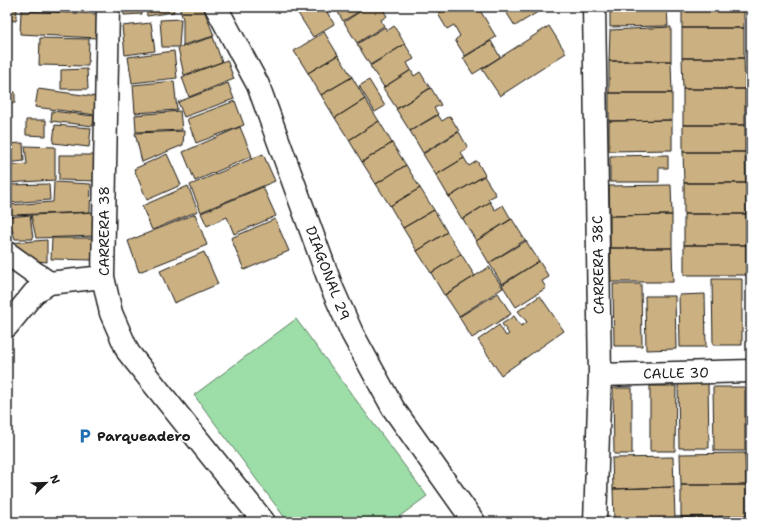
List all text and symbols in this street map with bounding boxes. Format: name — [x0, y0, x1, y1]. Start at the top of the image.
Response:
street label: CARRERA 38 — [95, 186, 113, 276]
street label: CARRERA 38C — [588, 215, 608, 315]
street label: DIAGONAL 29 — [302, 223, 354, 323]
street label: CALLE 30 — [643, 363, 709, 383]
parking icon: Parqueadero — [76, 427, 94, 445]
place label: Parqueadero — [97, 427, 191, 445]
north arrow — [26, 463, 66, 503]
text: N — [46, 472, 63, 486]

